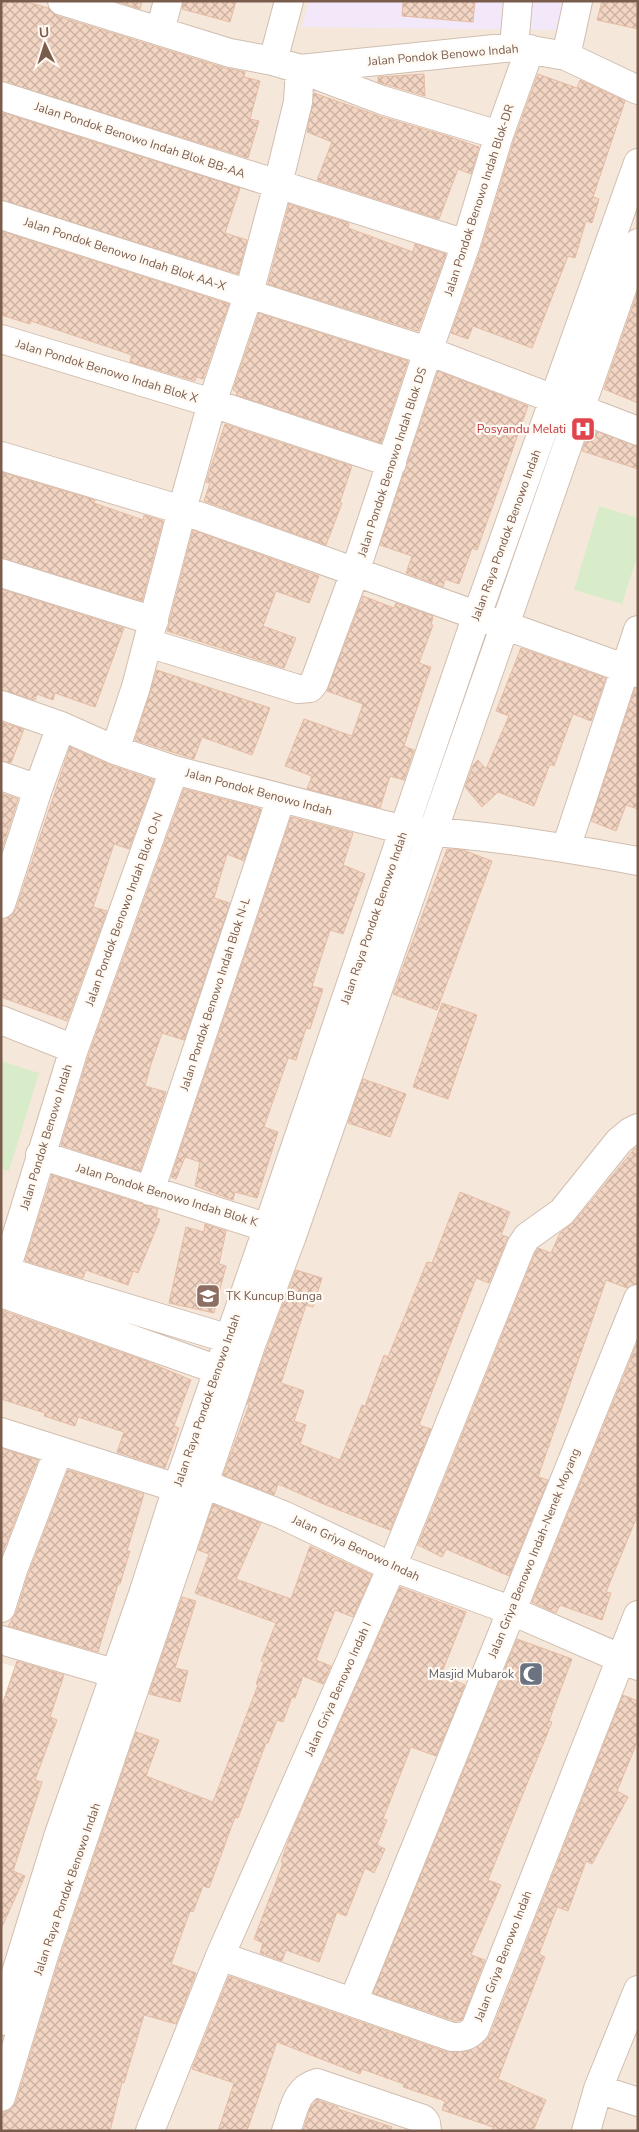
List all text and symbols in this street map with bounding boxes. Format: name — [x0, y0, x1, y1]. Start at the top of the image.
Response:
north arrow — [20, 20, 70, 70]
text: U — [38, 23, 50, 42]
street label: Jalan Pondok Benowo Indah — [366, 40, 519, 70]
street label: Jalan Pondok Benowo Indah Blok BB-AA — [32, 98, 248, 182]
street label: Jalan Pondok Benowo Indah Blok-DR — [440, 102, 518, 299]
street label: Jalan Pondok Benowo Indah Blok AA-X — [21, 213, 228, 294]
street label: Jalan Pondok Benowo Indah Blok X — [13, 335, 200, 406]
street label: Jalan Pondok Benowo Indah Blok DS — [353, 365, 430, 560]
hospital icon: Posyandu Melati — [570, 416, 596, 442]
place label: Posyandu Melati — [477, 421, 566, 437]
street label: Jalan Raya Pondok Benowo Indah — [467, 447, 544, 624]
street label: Jalan Pondok Benowo Indah — [183, 764, 334, 819]
street label: Jalan Pondok Benowo Indah Blok O-N — [81, 810, 167, 1009]
street label: Jalan Raya Pondok Benowo Indah — [337, 830, 411, 1007]
street label: Jalan Pondok Benowo Indah Blok N-L — [176, 895, 254, 1094]
street label: Jalan Pondok Benowo Indah — [16, 1062, 76, 1213]
street label: Jalan Pondok Benowo Indah Blok K — [73, 1159, 260, 1230]
school or university icon: TK Kuncup Bunga — [195, 1283, 221, 1309]
place label: TK Kuncup Bunga — [226, 1288, 322, 1304]
street label: Jalan Raya Pondok Benowo Indah — [170, 1312, 244, 1489]
street label: Jalan Griya Benowo Indah-Nenek Moyang — [484, 1446, 584, 1661]
street label: Jalan Griya Benowo Indah — [289, 1511, 422, 1585]
street label: Jalan Griya Benowo Indah I — [301, 1619, 375, 1759]
mosque icon: Masjid Mubarok — [518, 1661, 544, 1687]
place label: Masjid Mubarok — [429, 1666, 515, 1682]
street label: Jalan Raya Pondok Benowo Indah — [30, 1801, 104, 1978]
street label: Jalan Griya Benowo Indah — [470, 1888, 535, 2025]

